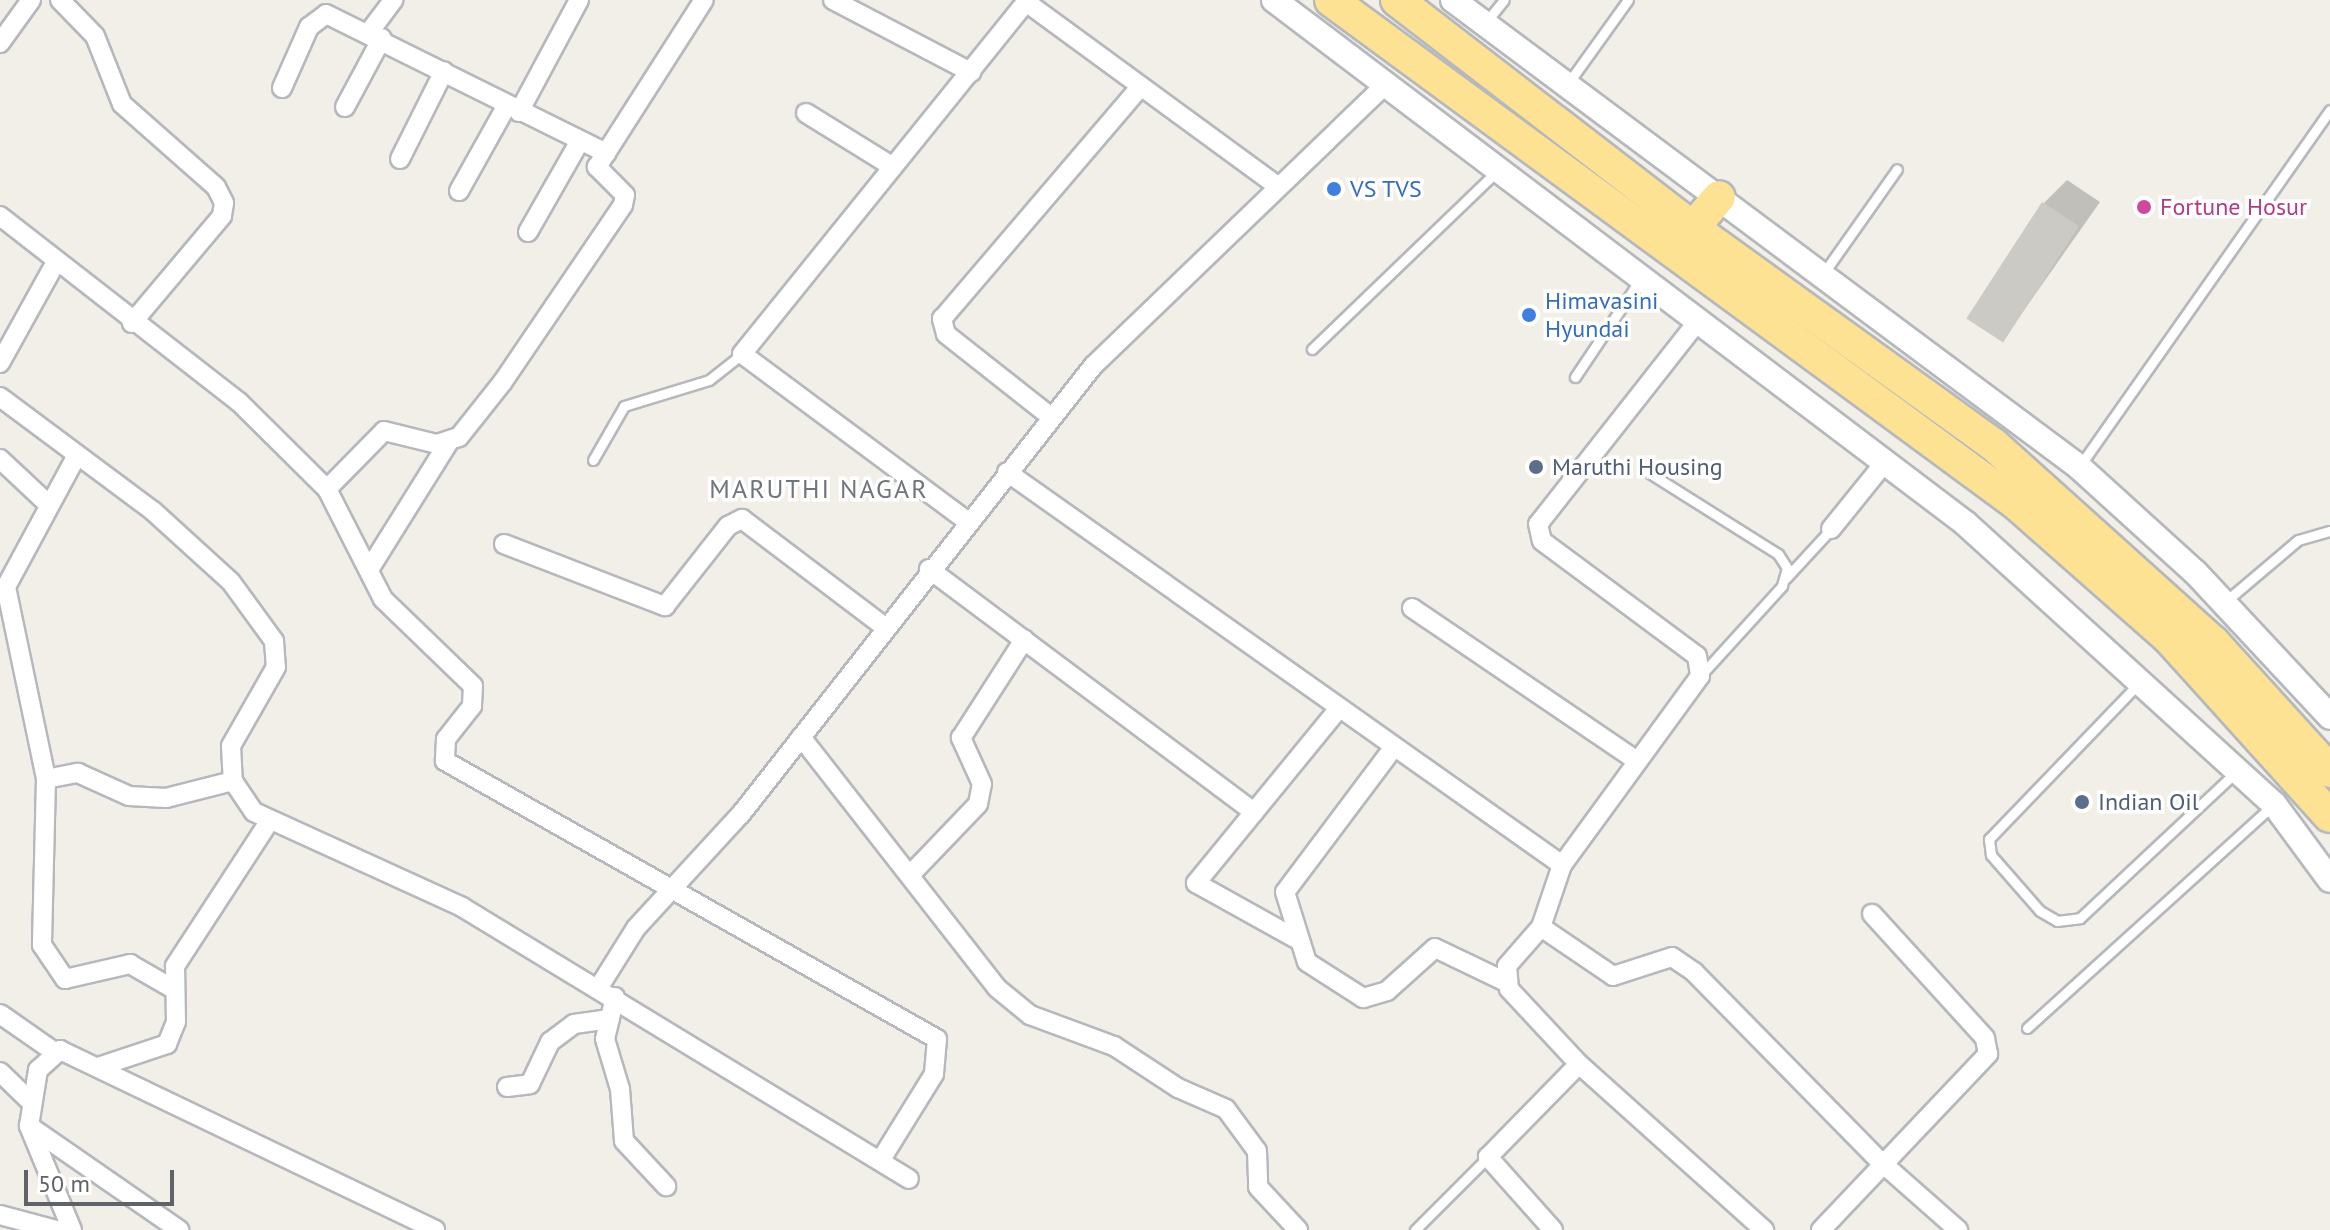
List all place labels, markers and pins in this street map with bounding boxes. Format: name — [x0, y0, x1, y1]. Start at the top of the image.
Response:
place label: VS TVS — [1350, 175, 1422, 203]
marker: VS TVS — [1325, 180, 1343, 198]
place label: Fortune Hosur — [2160, 193, 2307, 221]
marker: Fortune Hosur — [2135, 198, 2153, 216]
place label: Himavasini Hyundai — [1545, 287, 1659, 343]
marker: Himavasini Hyundai — [1520, 306, 1538, 324]
place label: Maruthi Housing — [1552, 453, 1723, 481]
marker: Maruthi Housing — [1527, 458, 1545, 476]
place label: Indian Oil — [2098, 788, 2199, 816]
marker: Indian Oil — [2073, 793, 2091, 811]

